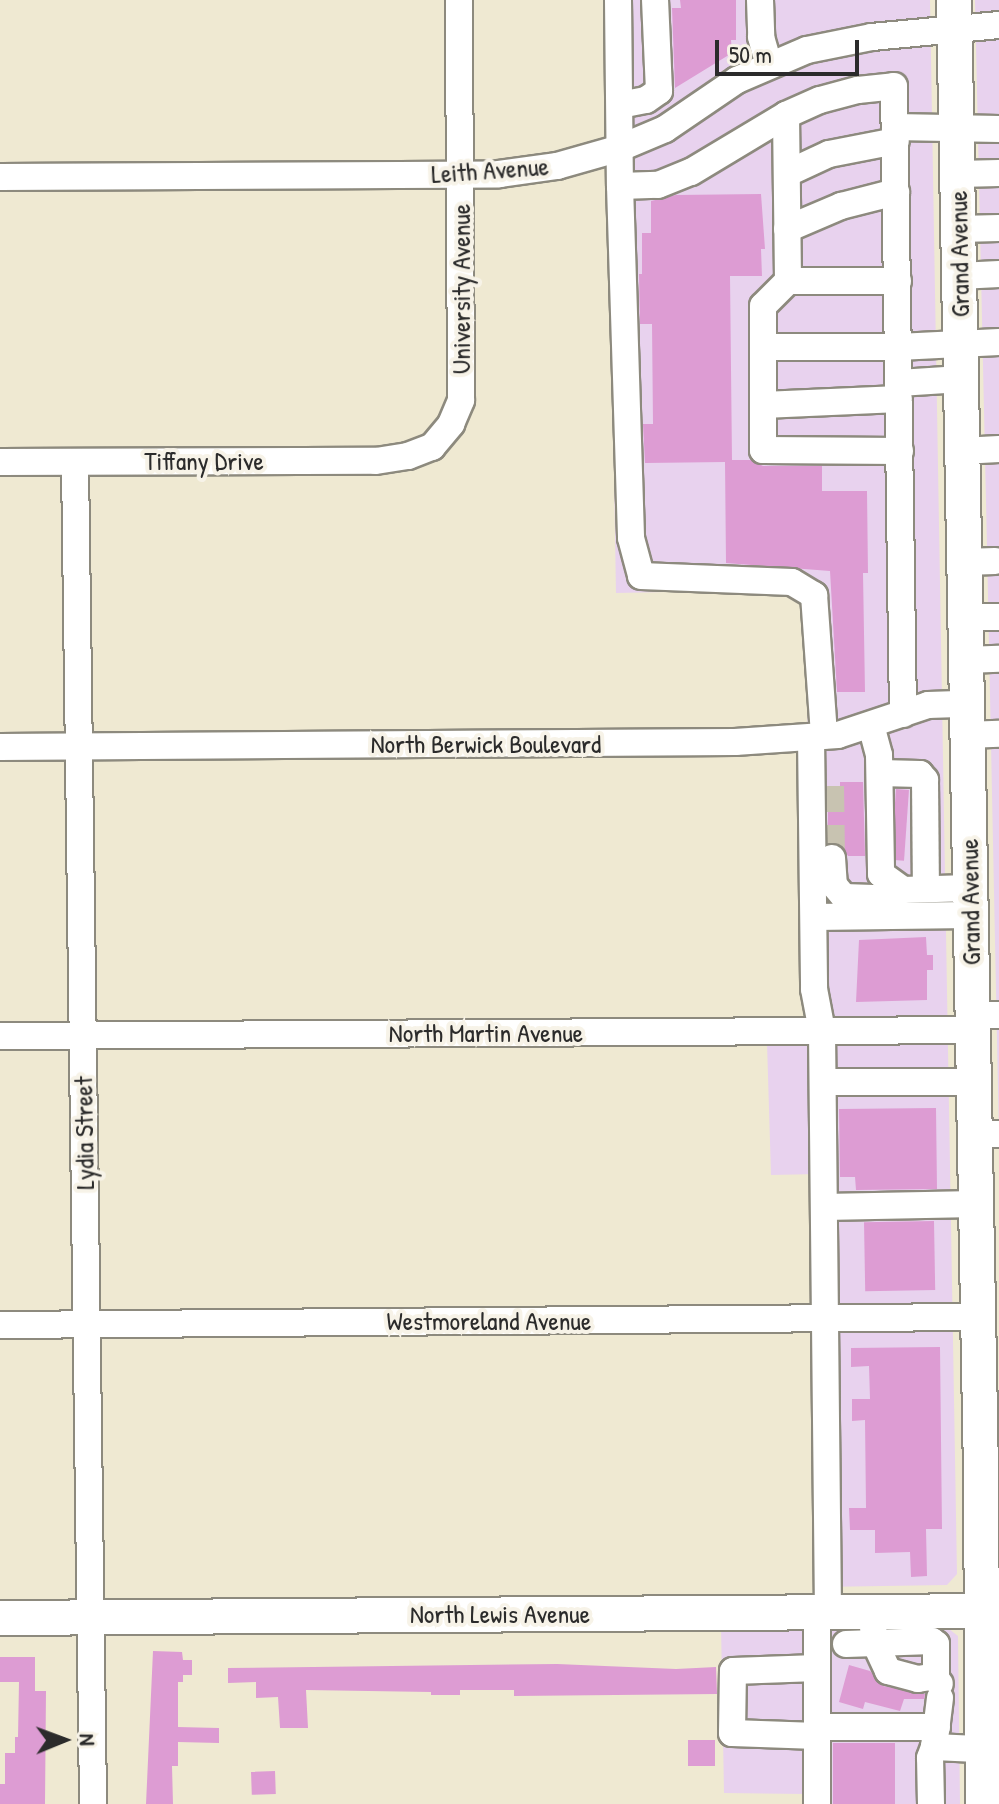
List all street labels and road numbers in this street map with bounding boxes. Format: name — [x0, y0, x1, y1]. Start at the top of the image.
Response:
street label: Leith Avenue — [430, 150, 550, 190]
street label: Grand Avenue — [942, 190, 976, 318]
street label: University Avenue — [445, 204, 477, 374]
street label: Tiffany Drive — [144, 445, 264, 477]
street label: North Berwick Boulevard — [371, 728, 601, 760]
street label: Grand Avenue — [953, 838, 987, 966]
street label: North Martin Avenue — [389, 1017, 583, 1049]
street label: Lydia Street — [67, 1076, 101, 1190]
street label: Westmoreland Avenue — [387, 1305, 591, 1337]
street label: North Lewis Avenue — [410, 1598, 590, 1630]

